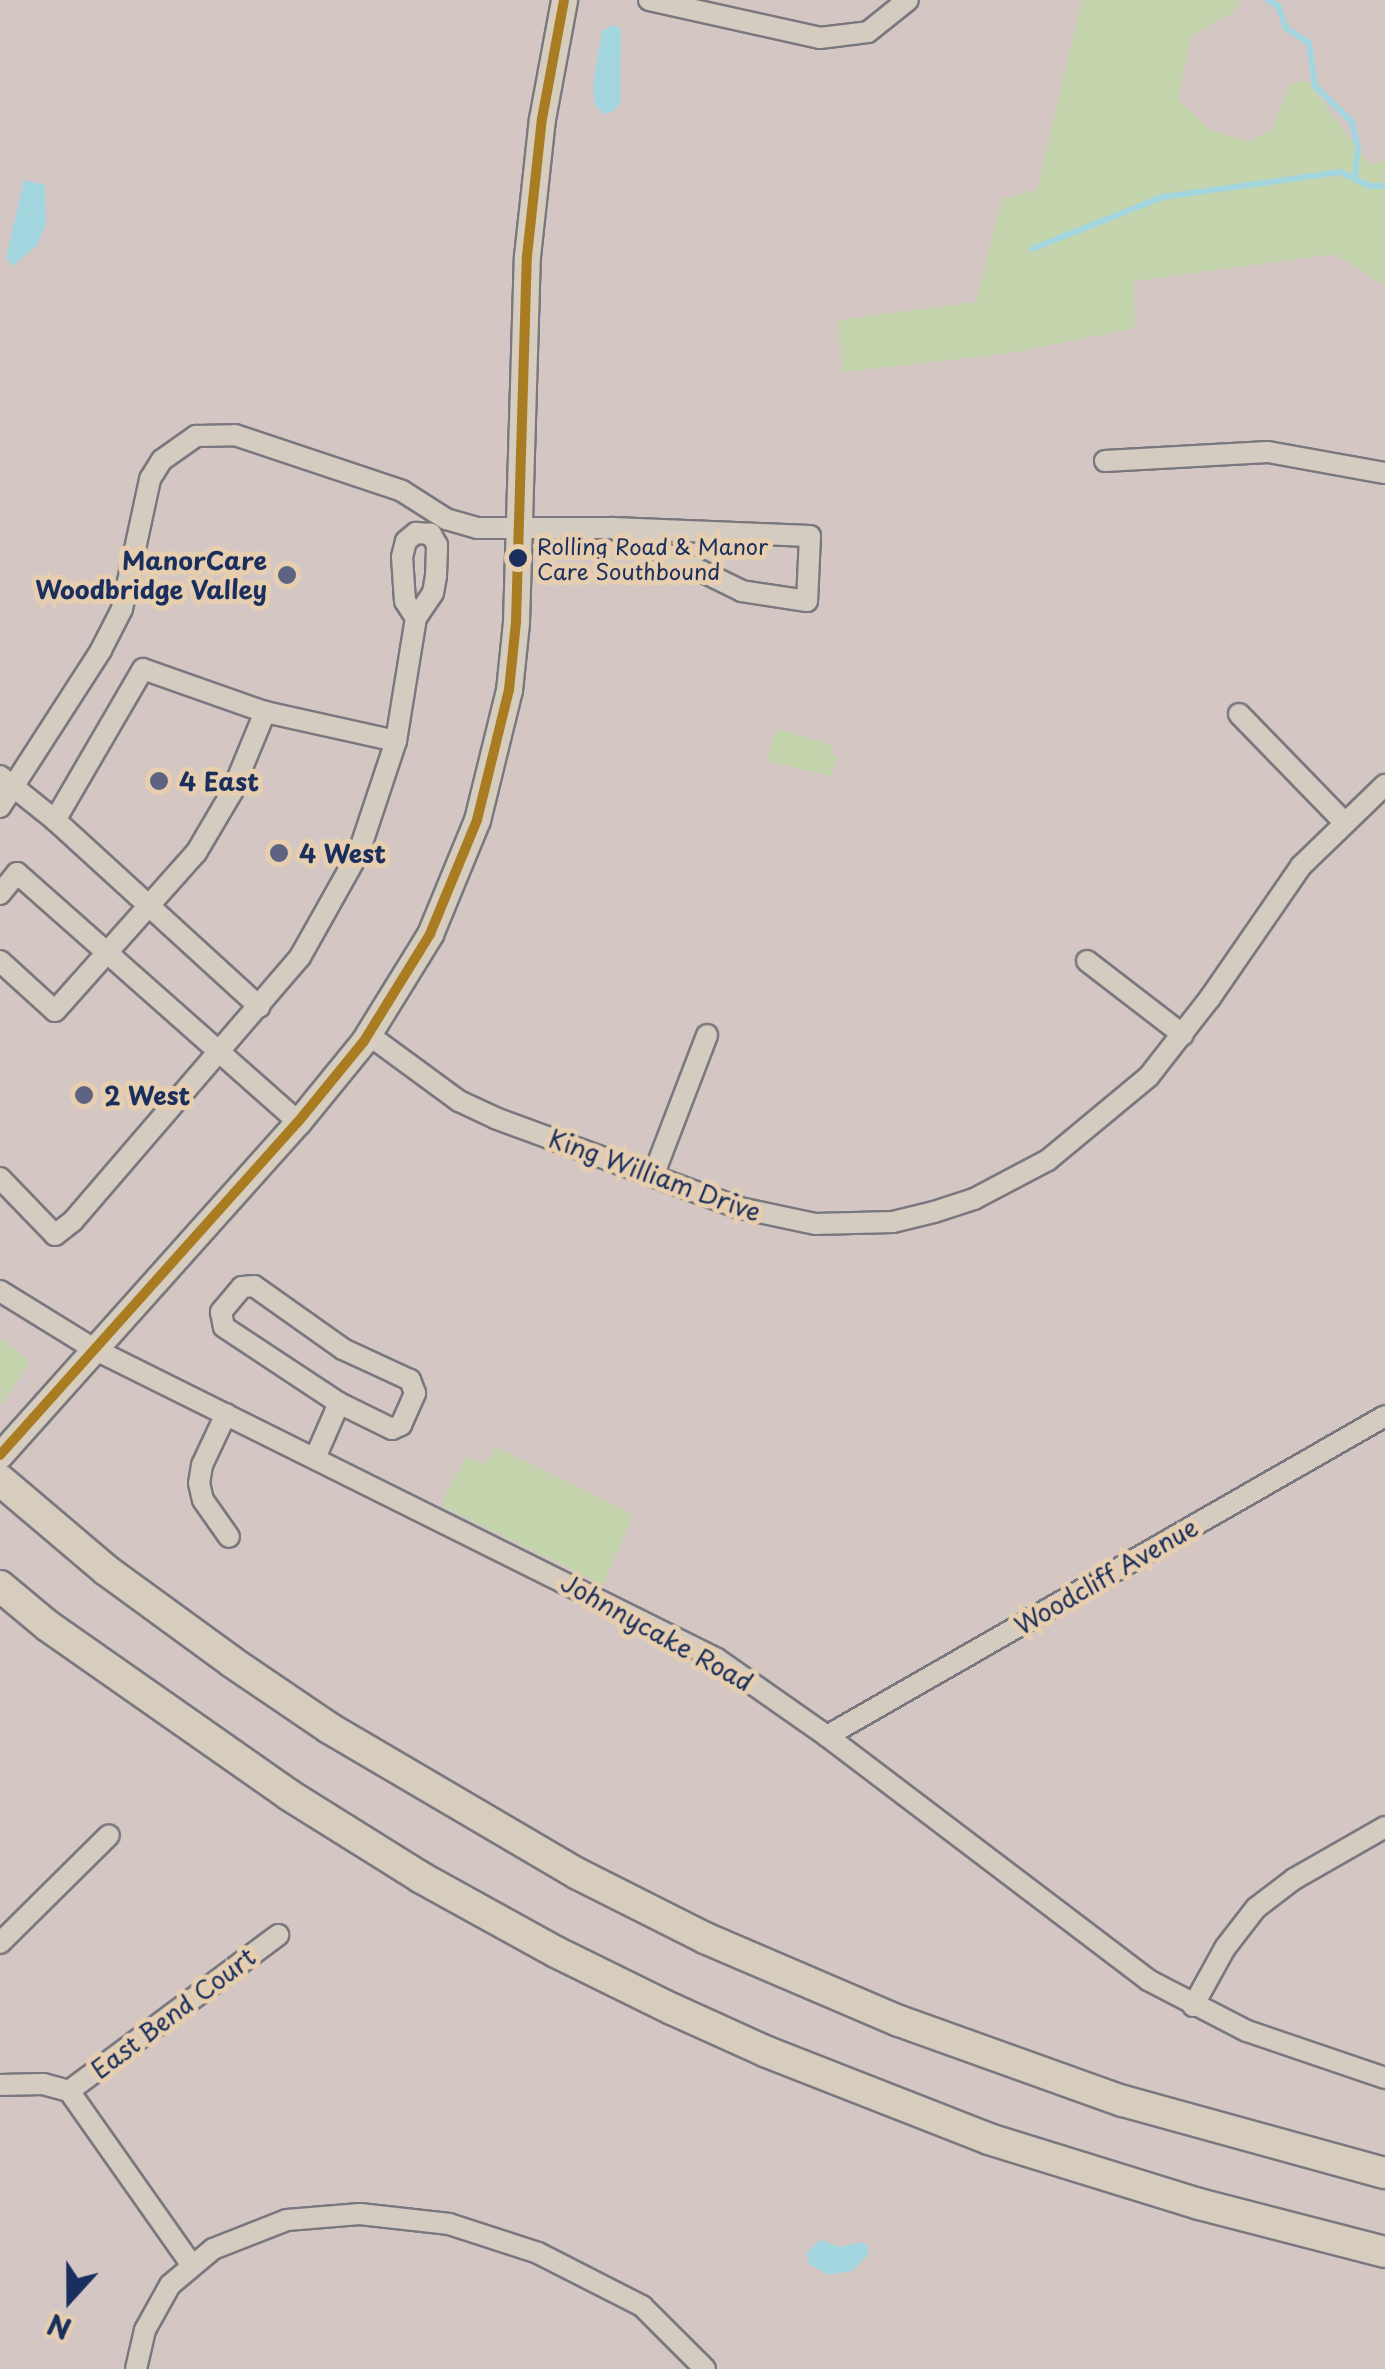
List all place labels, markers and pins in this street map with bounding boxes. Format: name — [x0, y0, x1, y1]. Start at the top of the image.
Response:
place label: Rolling Road & Manor Care Southbound — [537, 532, 770, 584]
place label: ManorCare Woodbridge Valley — [35, 546, 267, 605]
marker: Rolling Road & Manor Care Southbound — [508, 548, 528, 568]
marker: ManorCare Woodbridge Valley — [276, 564, 298, 586]
place label: 4 East — [179, 766, 260, 796]
marker: 4 East — [148, 770, 170, 792]
place label: 4 West — [299, 838, 386, 868]
marker: 4 West — [268, 842, 290, 864]
place label: 2 West — [104, 1080, 192, 1110]
marker: 2 West — [73, 1084, 95, 1106]

